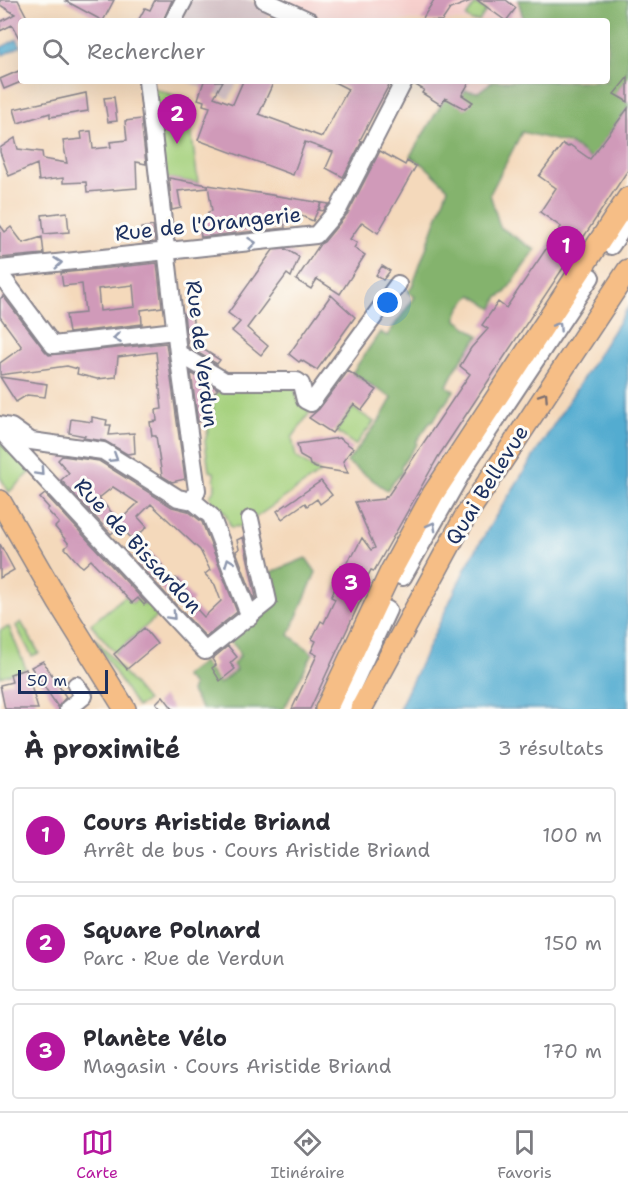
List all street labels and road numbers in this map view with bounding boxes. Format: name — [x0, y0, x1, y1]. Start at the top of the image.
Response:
street label: Rue de l'Orangerie — [114, 200, 302, 248]
street label: Rue de Verdun — [179, 279, 225, 429]
street label: Quai Bellevue — [439, 420, 535, 550]
street label: Rue de Bissardon — [68, 472, 208, 620]

